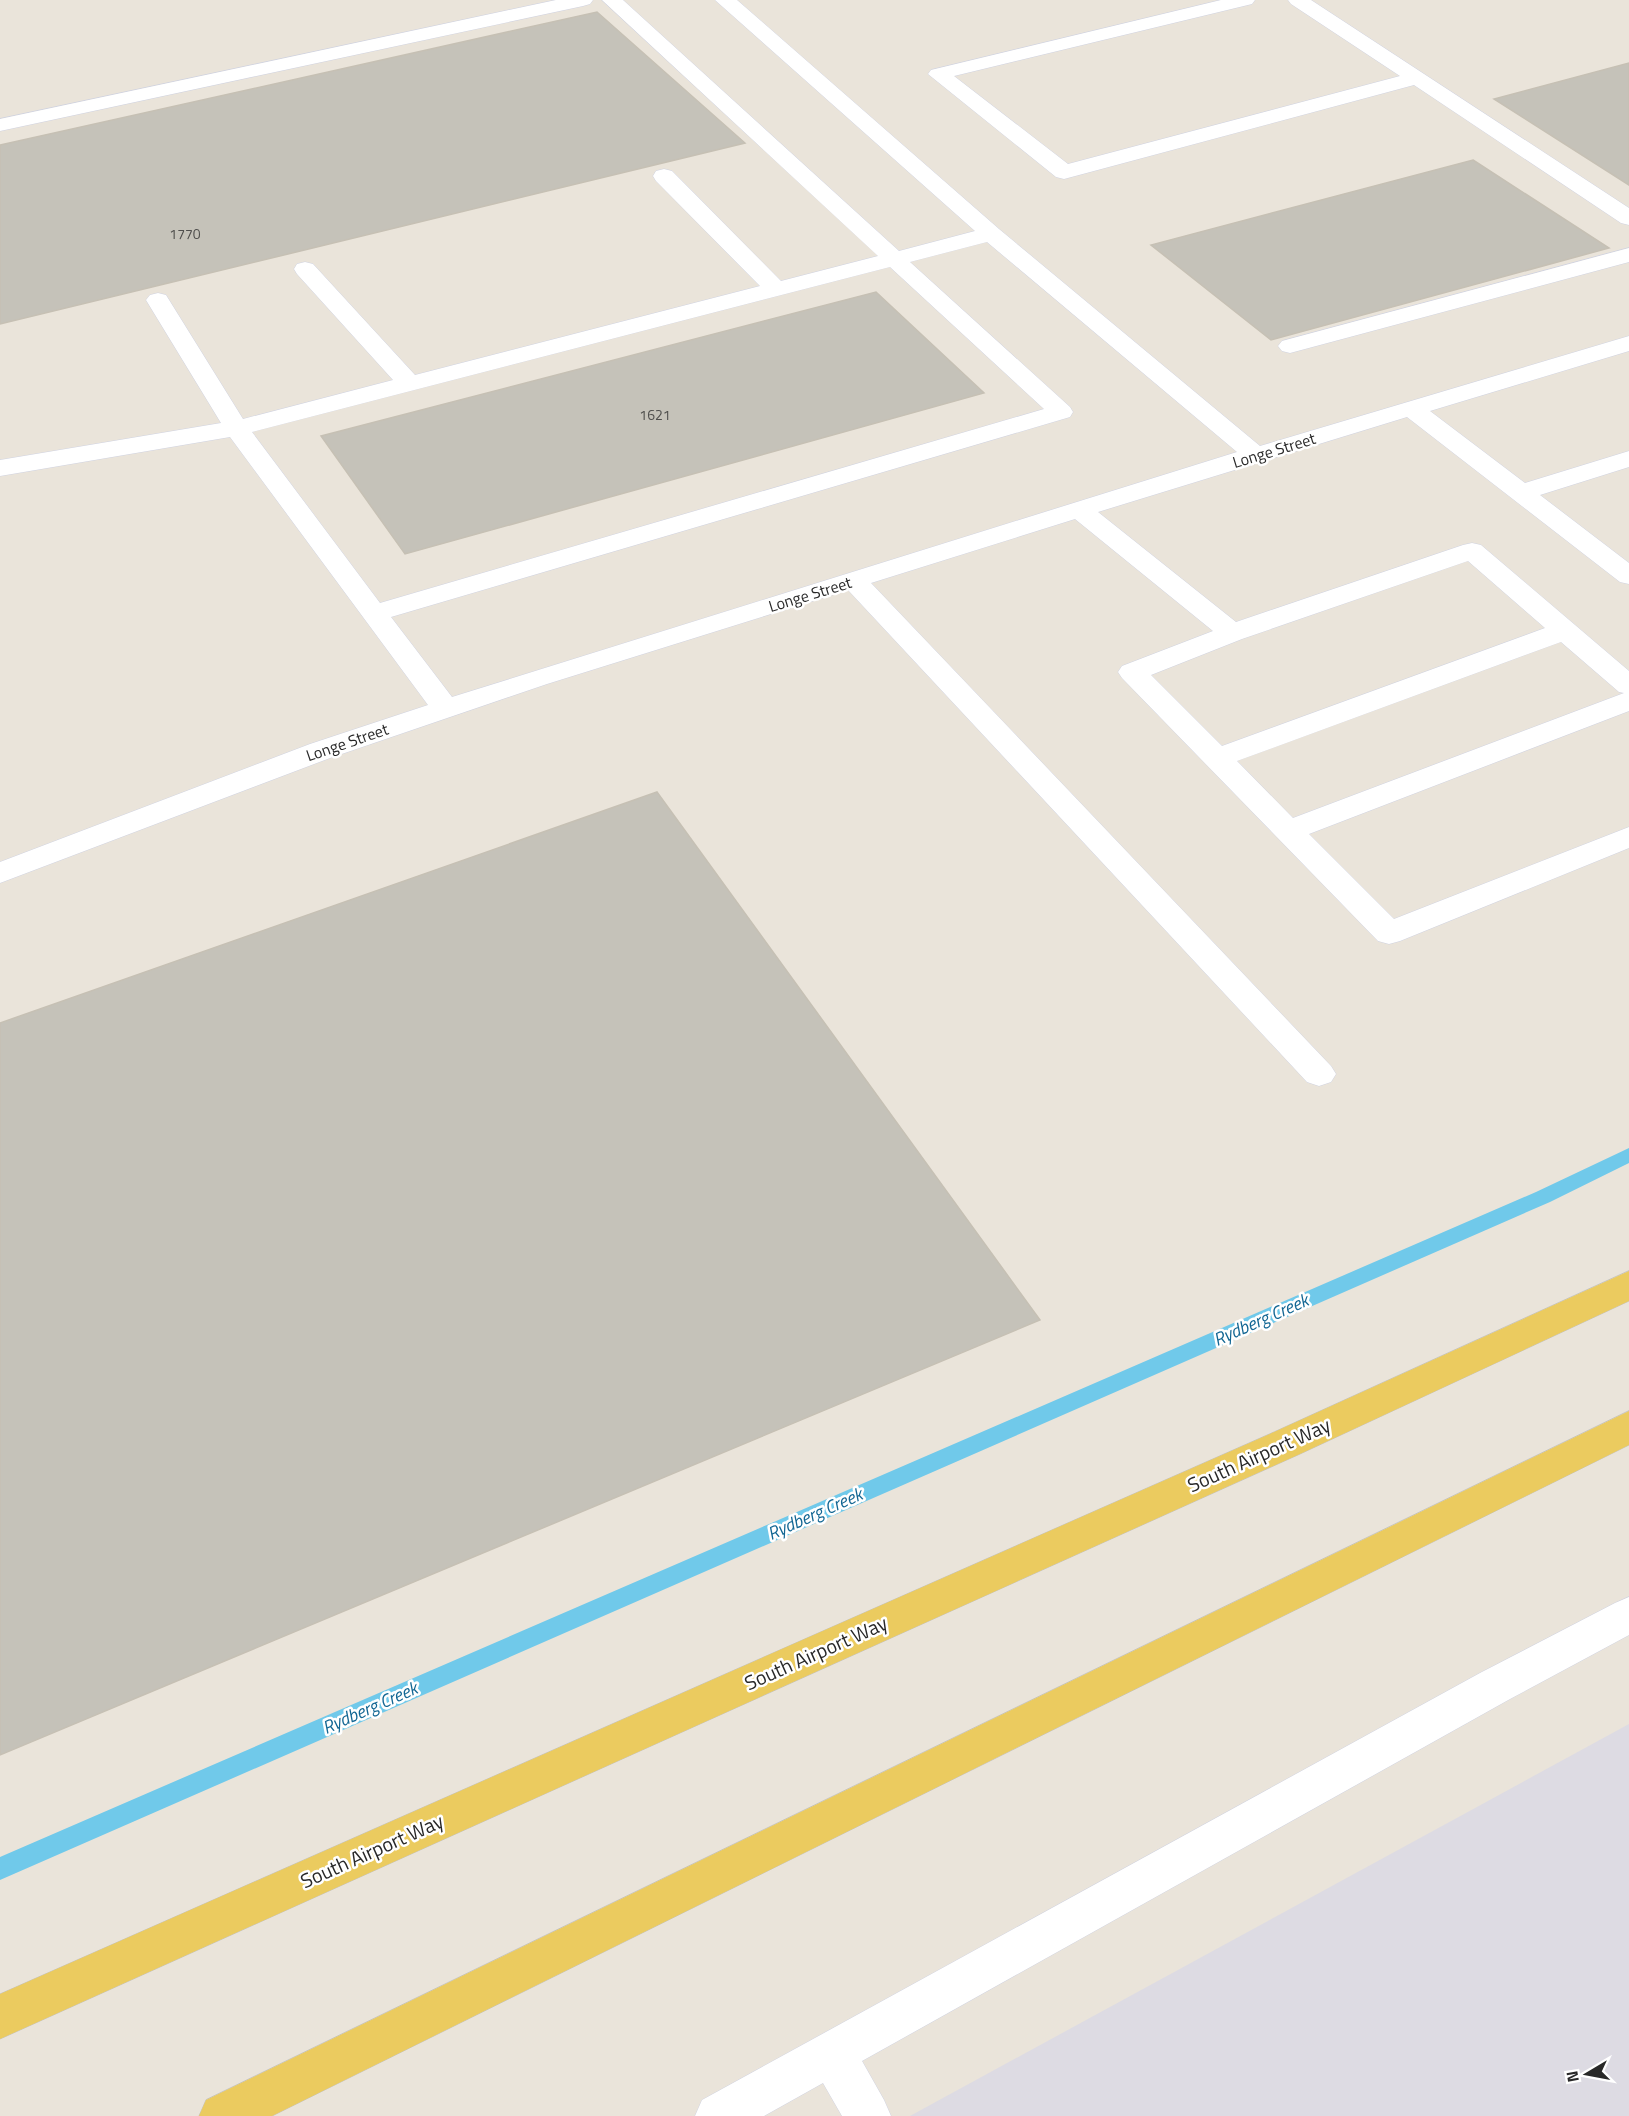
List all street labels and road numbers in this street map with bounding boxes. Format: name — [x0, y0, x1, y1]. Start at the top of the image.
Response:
street label: Longe Street — [1230, 426, 1319, 474]
street label: Longe Street — [766, 570, 855, 618]
street label: Longe Street — [303, 717, 392, 767]
street label: South Airport Way — [1182, 1409, 1336, 1500]
street label: South Airport Way — [739, 1607, 893, 1698]
street label: South Airport Way — [295, 1805, 449, 1896]

